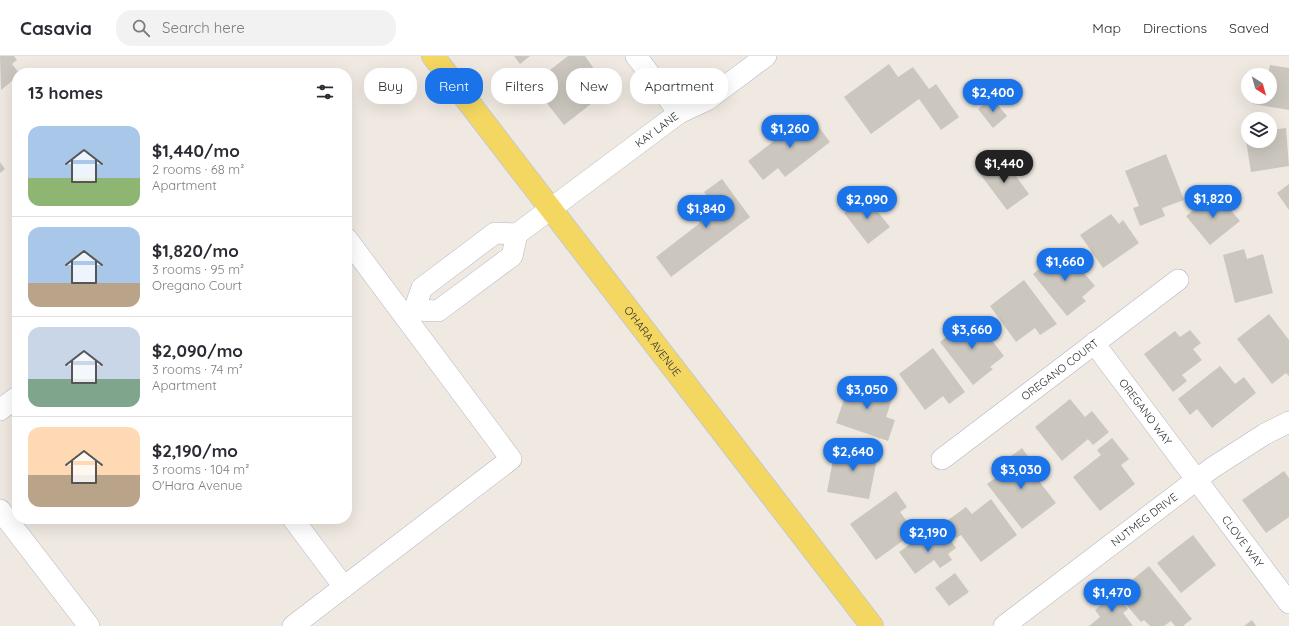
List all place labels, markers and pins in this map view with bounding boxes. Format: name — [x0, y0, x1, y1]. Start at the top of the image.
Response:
pin: $2,400 — [960, 79, 1026, 113]
pin: $1,260 — [757, 115, 823, 149]
pin: $1,440 — [971, 150, 1037, 184]
pin: $1,820 — [1180, 185, 1246, 219]
pin: $2,090 — [834, 186, 900, 220]
pin: $1,840 — [673, 195, 739, 229]
pin: $1,660 — [1032, 248, 1098, 282]
pin: $3,660 — [939, 316, 1005, 350]
pin: $3,050 — [834, 376, 900, 410]
pin: $2,640 — [820, 438, 886, 472]
pin: $3,030 — [988, 456, 1054, 490]
pin: $2,190 — [895, 519, 961, 553]
pin: $1,470 — [1079, 579, 1145, 613]

